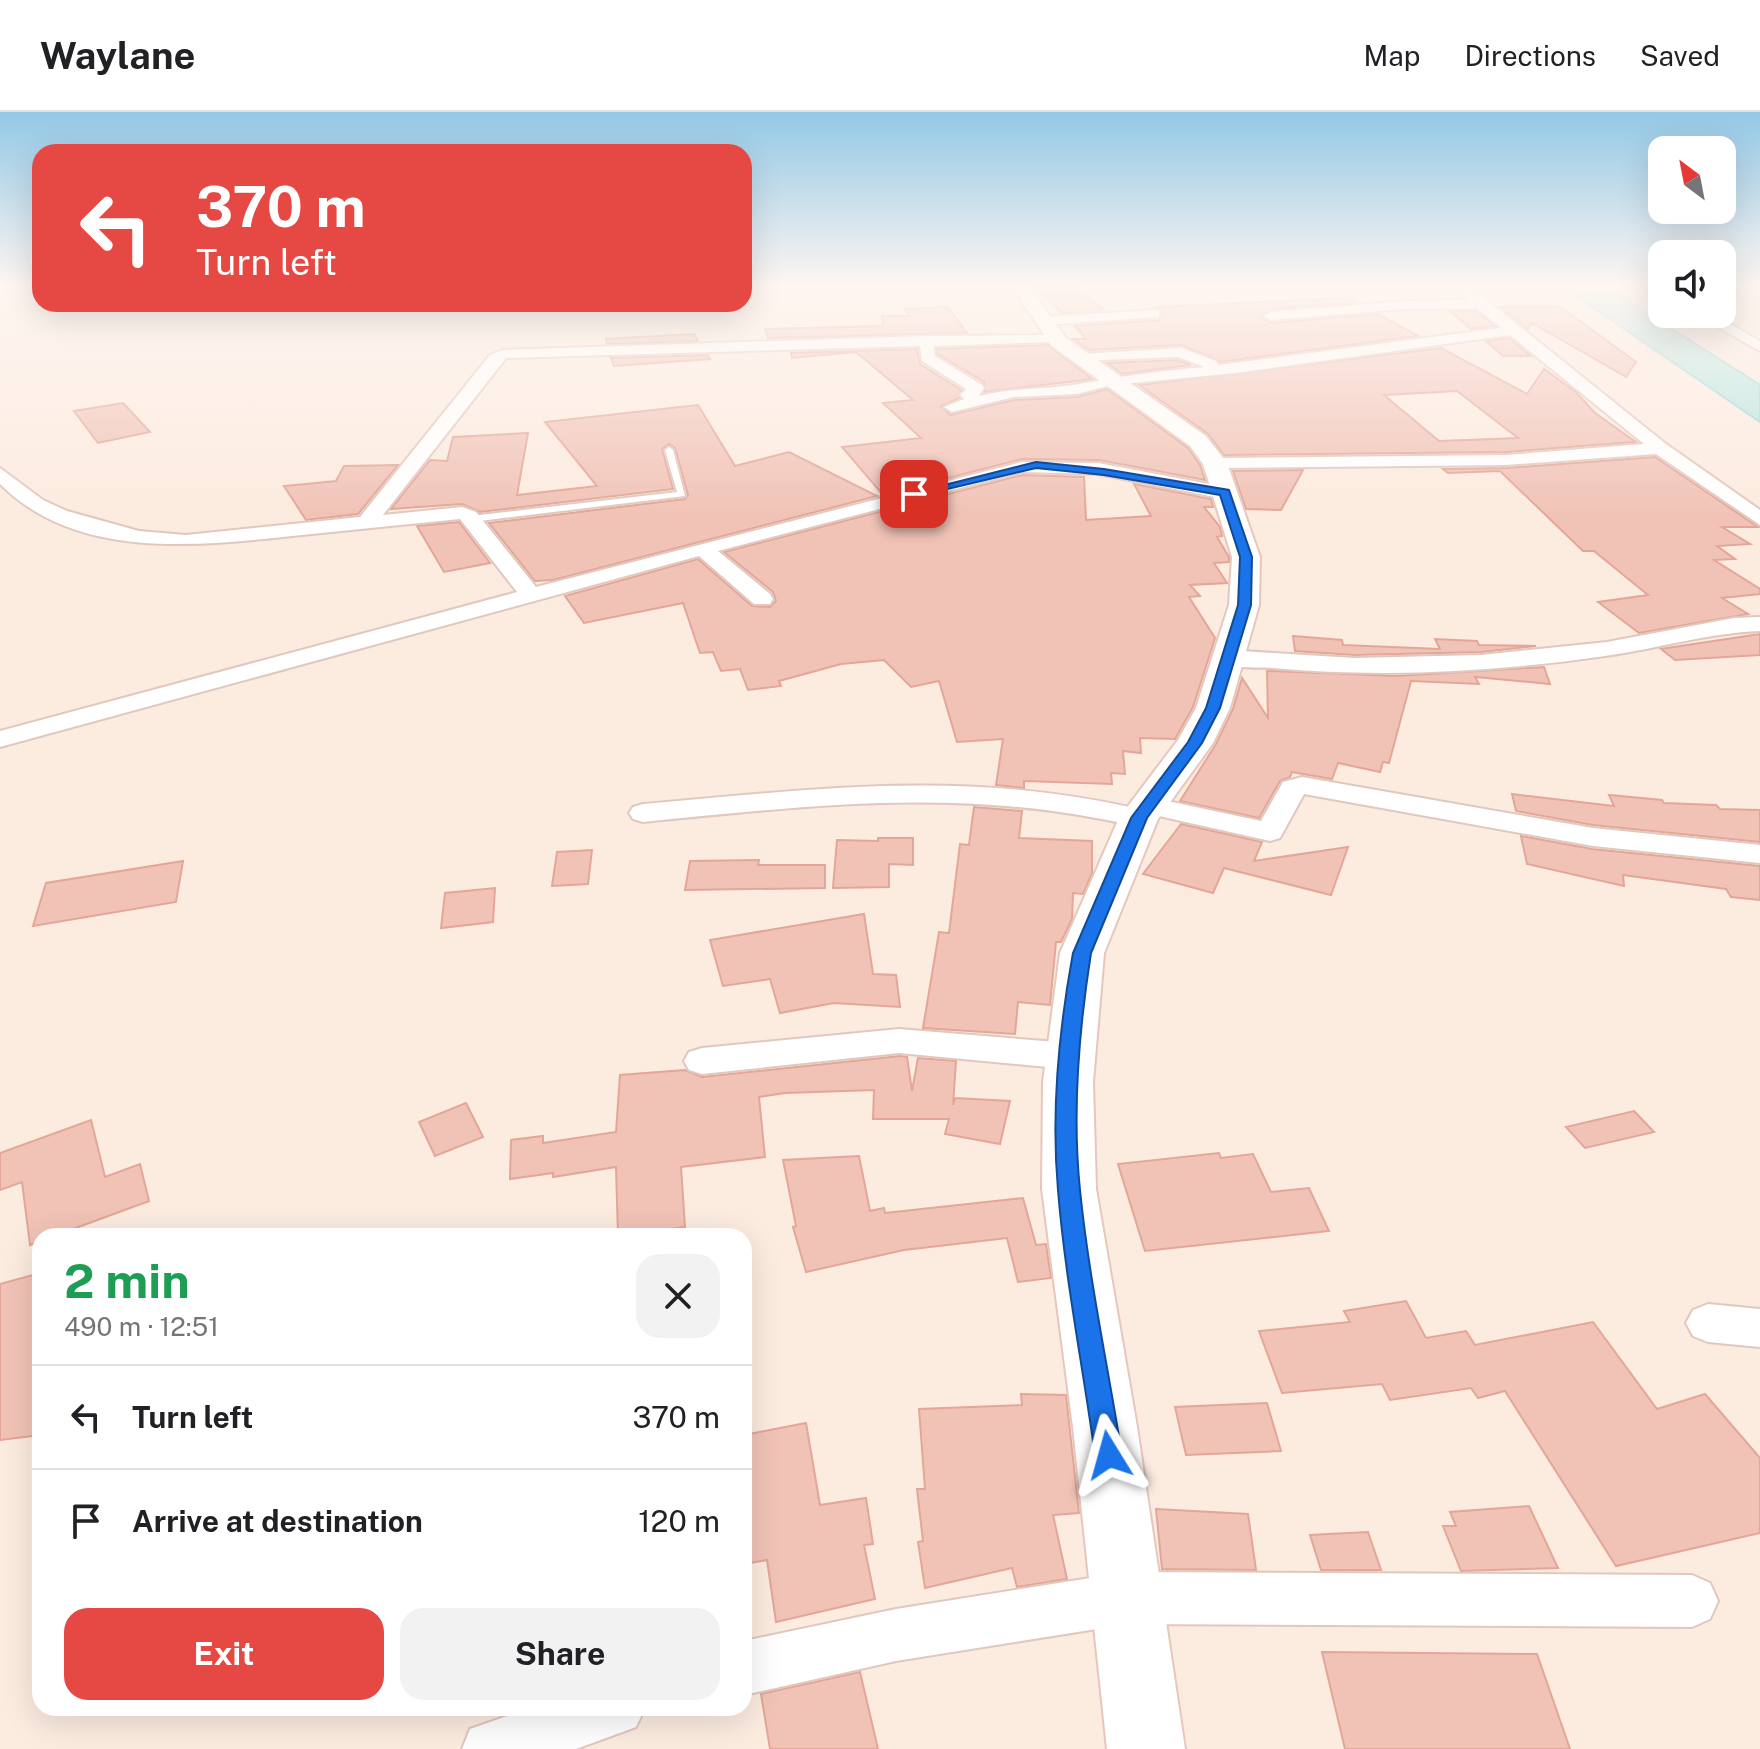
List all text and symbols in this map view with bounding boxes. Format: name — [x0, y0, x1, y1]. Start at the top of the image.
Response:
text: Waylane — [40, 33, 195, 78]
text: Map — [1364, 39, 1420, 72]
text: Directions — [1464, 39, 1596, 72]
text: Saved — [1640, 39, 1720, 72]
north arrow — [1648, 136, 1736, 224]
map controls — [1648, 136, 1736, 328]
text: 370 m — [196, 174, 366, 240]
icon: left — [64, 176, 168, 280]
button: sound — [1648, 240, 1736, 328]
text: Turn left — [196, 241, 337, 283]
pin — [880, 460, 948, 528]
icon: arrive — [892, 472, 936, 516]
text: 2 min — [64, 1252, 190, 1309]
button: close — [636, 1254, 720, 1338]
text: 490 m · 12:51 — [64, 1311, 219, 1342]
icon: left — [64, 1395, 108, 1439]
text: Turn left — [132, 1399, 253, 1435]
text: 370 m — [633, 1399, 720, 1435]
position arrow — [1067, 1413, 1151, 1497]
icon: arrive — [64, 1499, 108, 1543]
text: Arrive at destination — [132, 1503, 423, 1539]
text: 120 m — [638, 1503, 720, 1539]
button: Exit — [64, 1608, 384, 1700]
button: Share — [400, 1608, 720, 1700]

